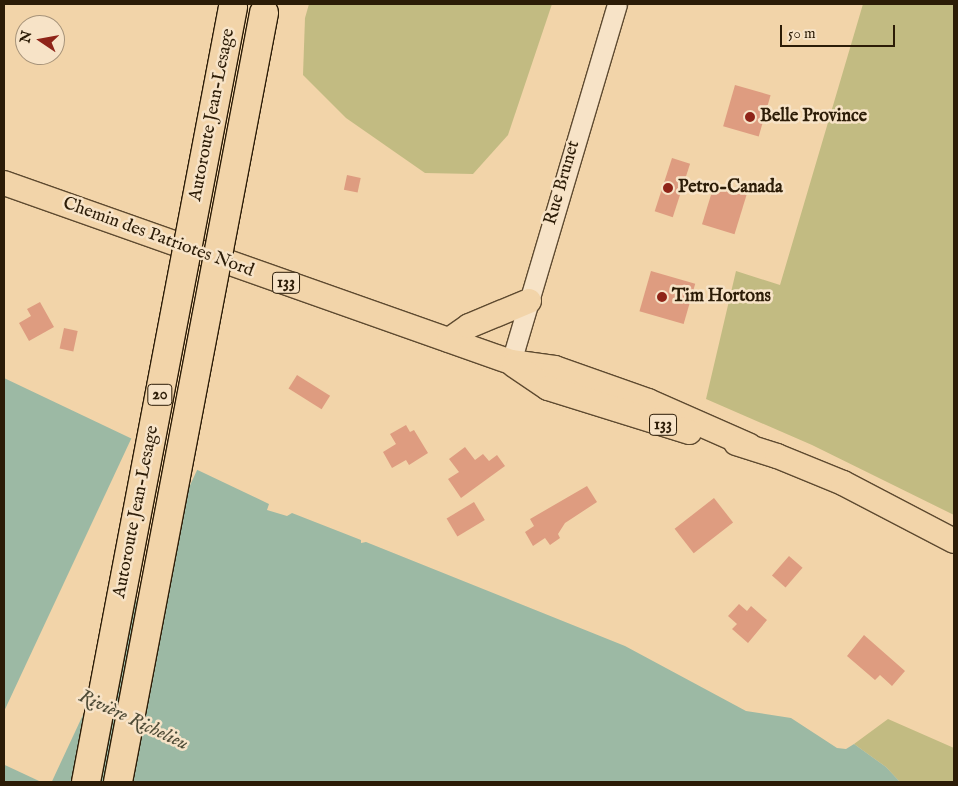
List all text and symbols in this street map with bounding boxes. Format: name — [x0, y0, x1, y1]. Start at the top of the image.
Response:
north arrow — [15, 15, 65, 65]
scale bar — [783, 15, 898, 47]
text: 50 m — [788, 24, 816, 43]
street label: Autoroute Jean-Lesage — [186, 27, 240, 203]
text: N — [16, 29, 36, 45]
place label: Belle Province — [760, 106, 867, 128]
marker: Belle Province — [744, 111, 756, 123]
street label: Rue Brunet — [541, 138, 585, 228]
place label: Petro-Canada — [678, 177, 783, 199]
marker: Petro-Canada — [662, 182, 674, 194]
street label: Chemin des Patriotes Nord — [59, 193, 257, 283]
road number: 133 — [271, 270, 301, 296]
place label: Tim Hortons — [672, 286, 771, 308]
marker: Tim Hortons — [656, 291, 668, 303]
road number: 20 — [146, 382, 174, 408]
road number: 133 — [648, 412, 678, 438]
street label: Autoroute Jean-Lesage — [110, 424, 164, 600]
water label: Rivière Richelieu — [75, 686, 191, 756]

